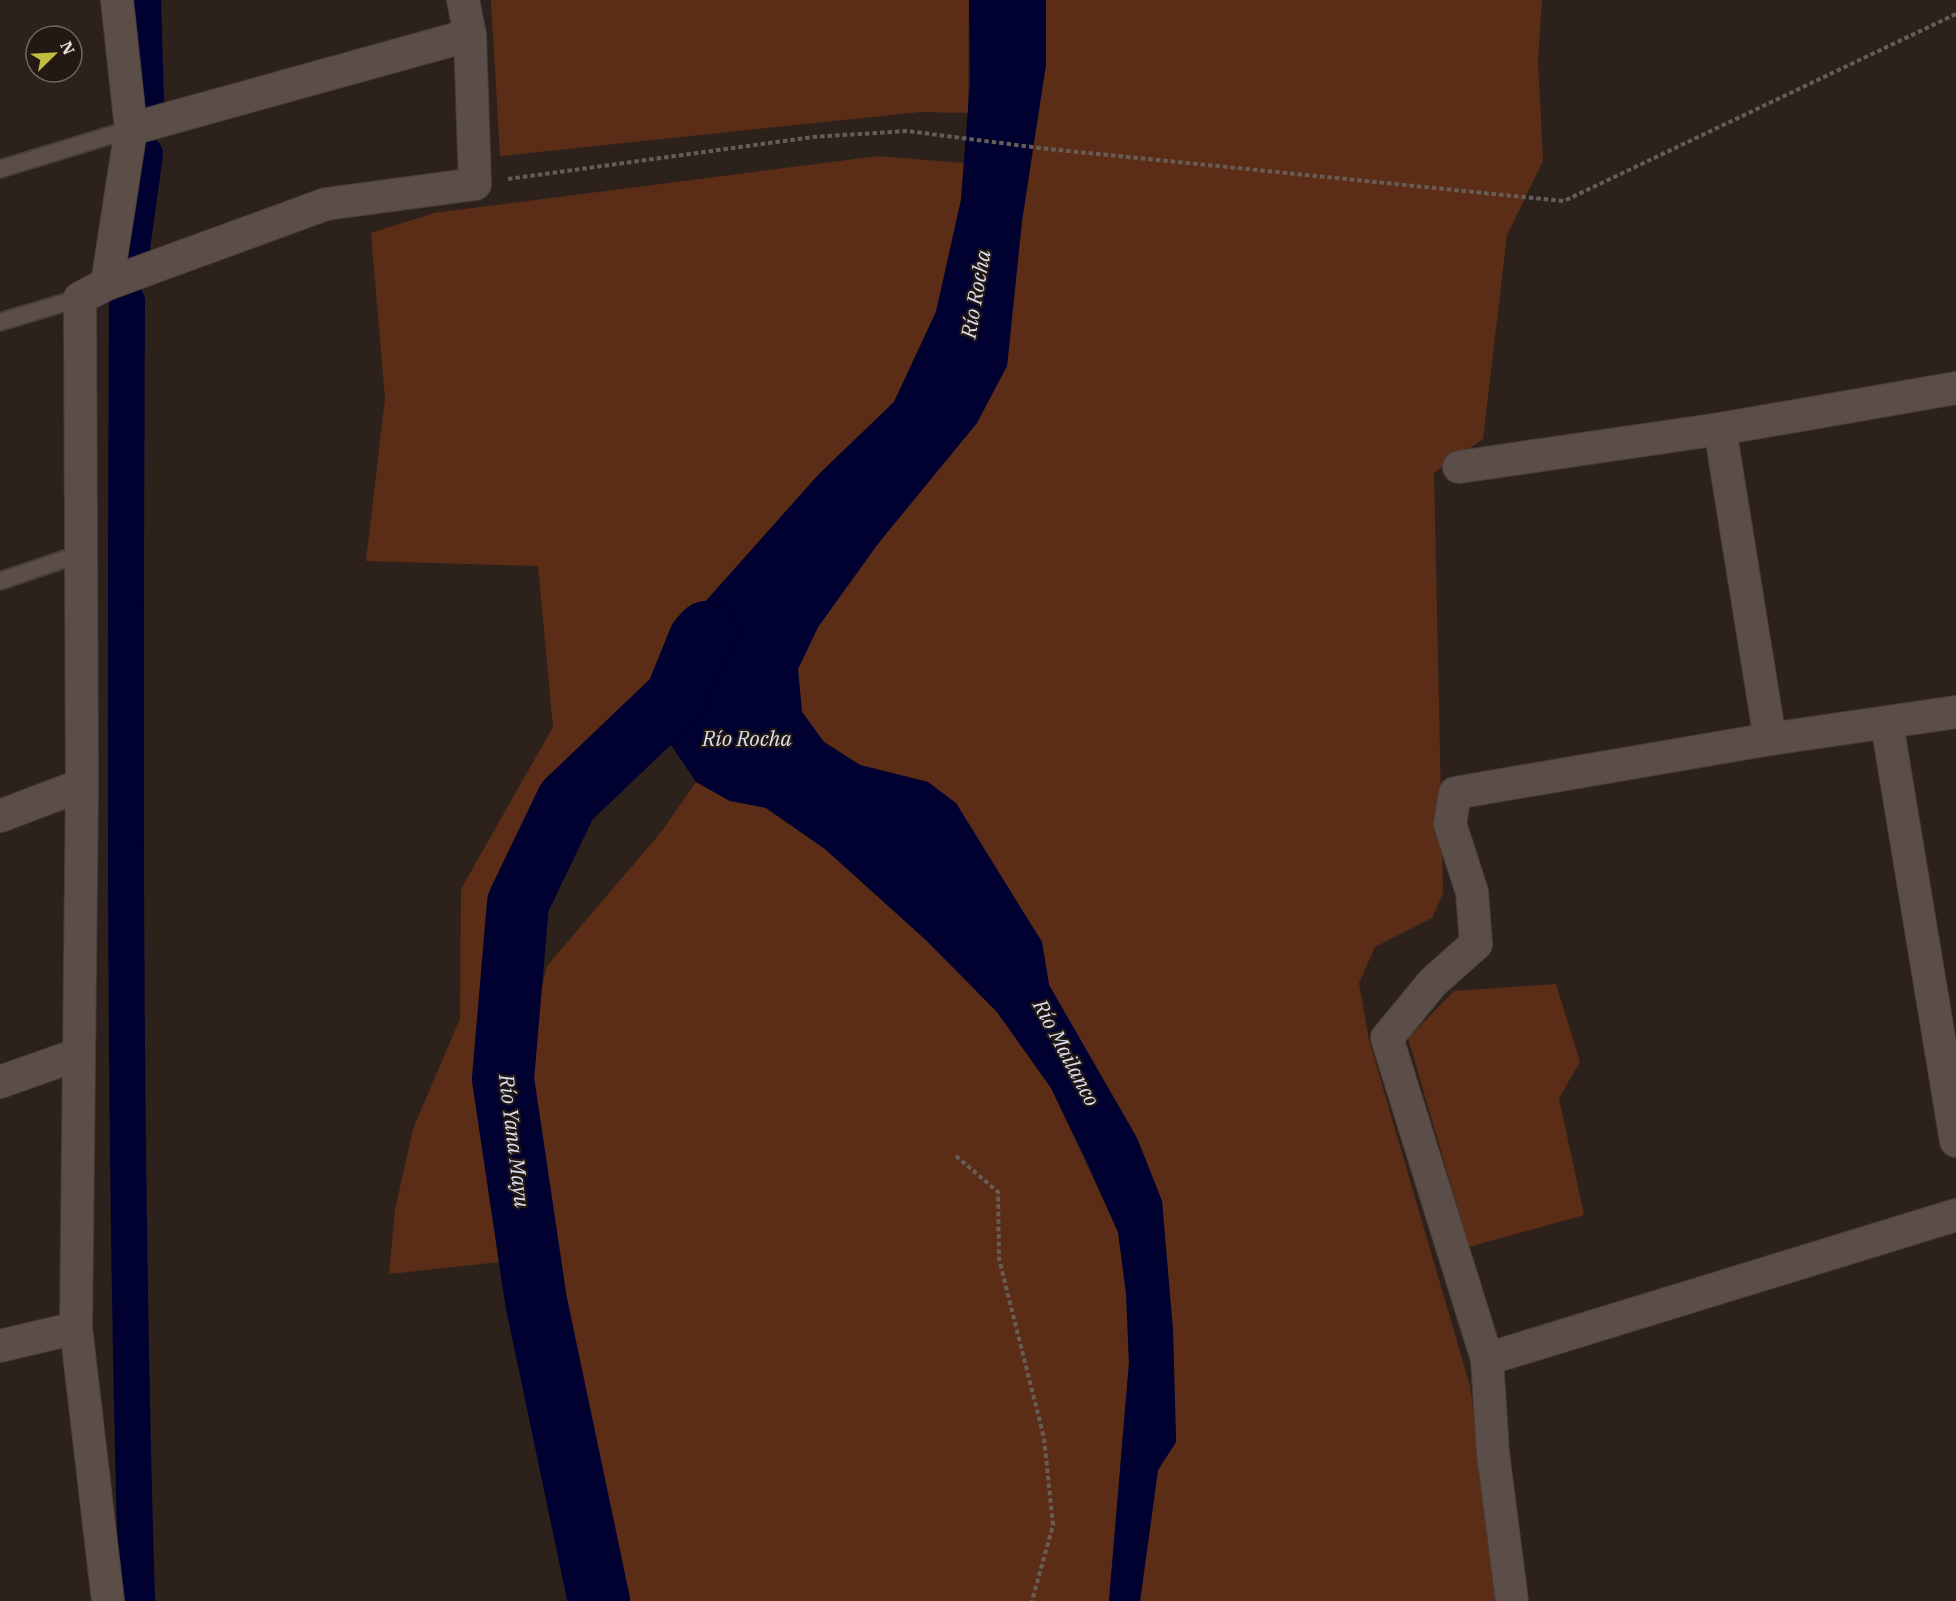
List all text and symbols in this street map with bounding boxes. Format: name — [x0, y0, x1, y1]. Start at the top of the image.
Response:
north arrow — [24, 24, 84, 84]
text: N — [56, 38, 79, 58]
water label: Río Rocha — [953, 247, 997, 341]
water label: Río Rocha — [701, 724, 792, 752]
water label: Río Mailanco — [1027, 993, 1107, 1111]
water label: Río Yana Mayu — [493, 1072, 537, 1209]

